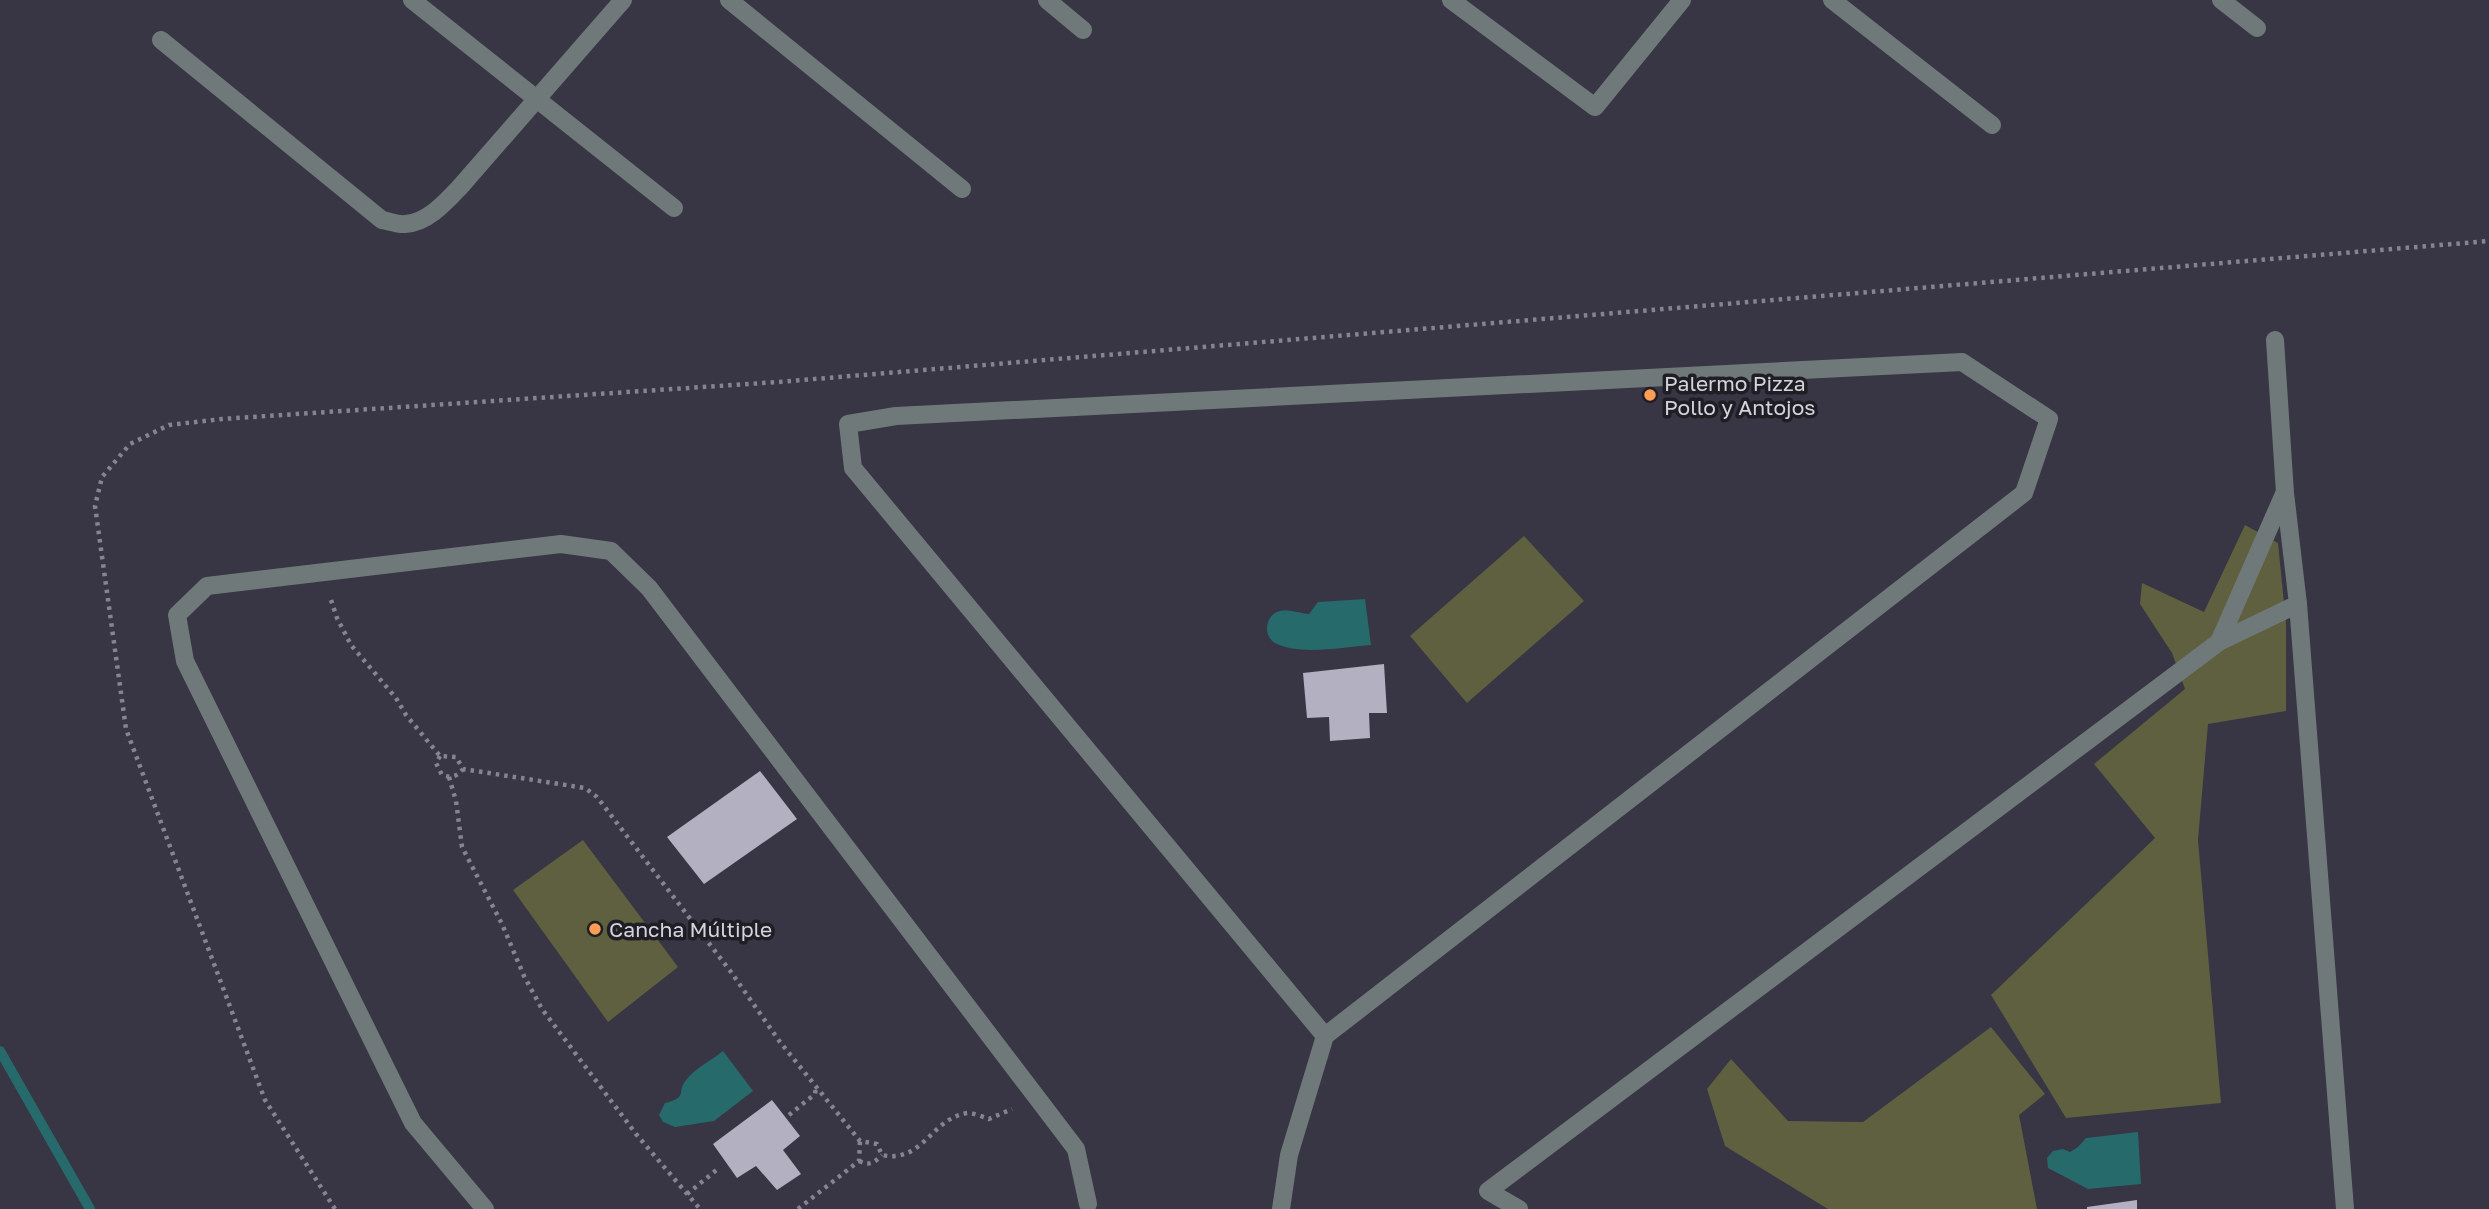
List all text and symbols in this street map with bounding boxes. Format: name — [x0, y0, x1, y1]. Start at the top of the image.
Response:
place label: Palermo Pizza Pollo y Antojos — [1664, 370, 1815, 420]
marker: Palermo Pizza Pollo y Antojos — [1642, 387, 1658, 403]
place label: Cancha Múltiple — [609, 916, 772, 942]
marker: Cancha Múltiple — [587, 921, 603, 937]

